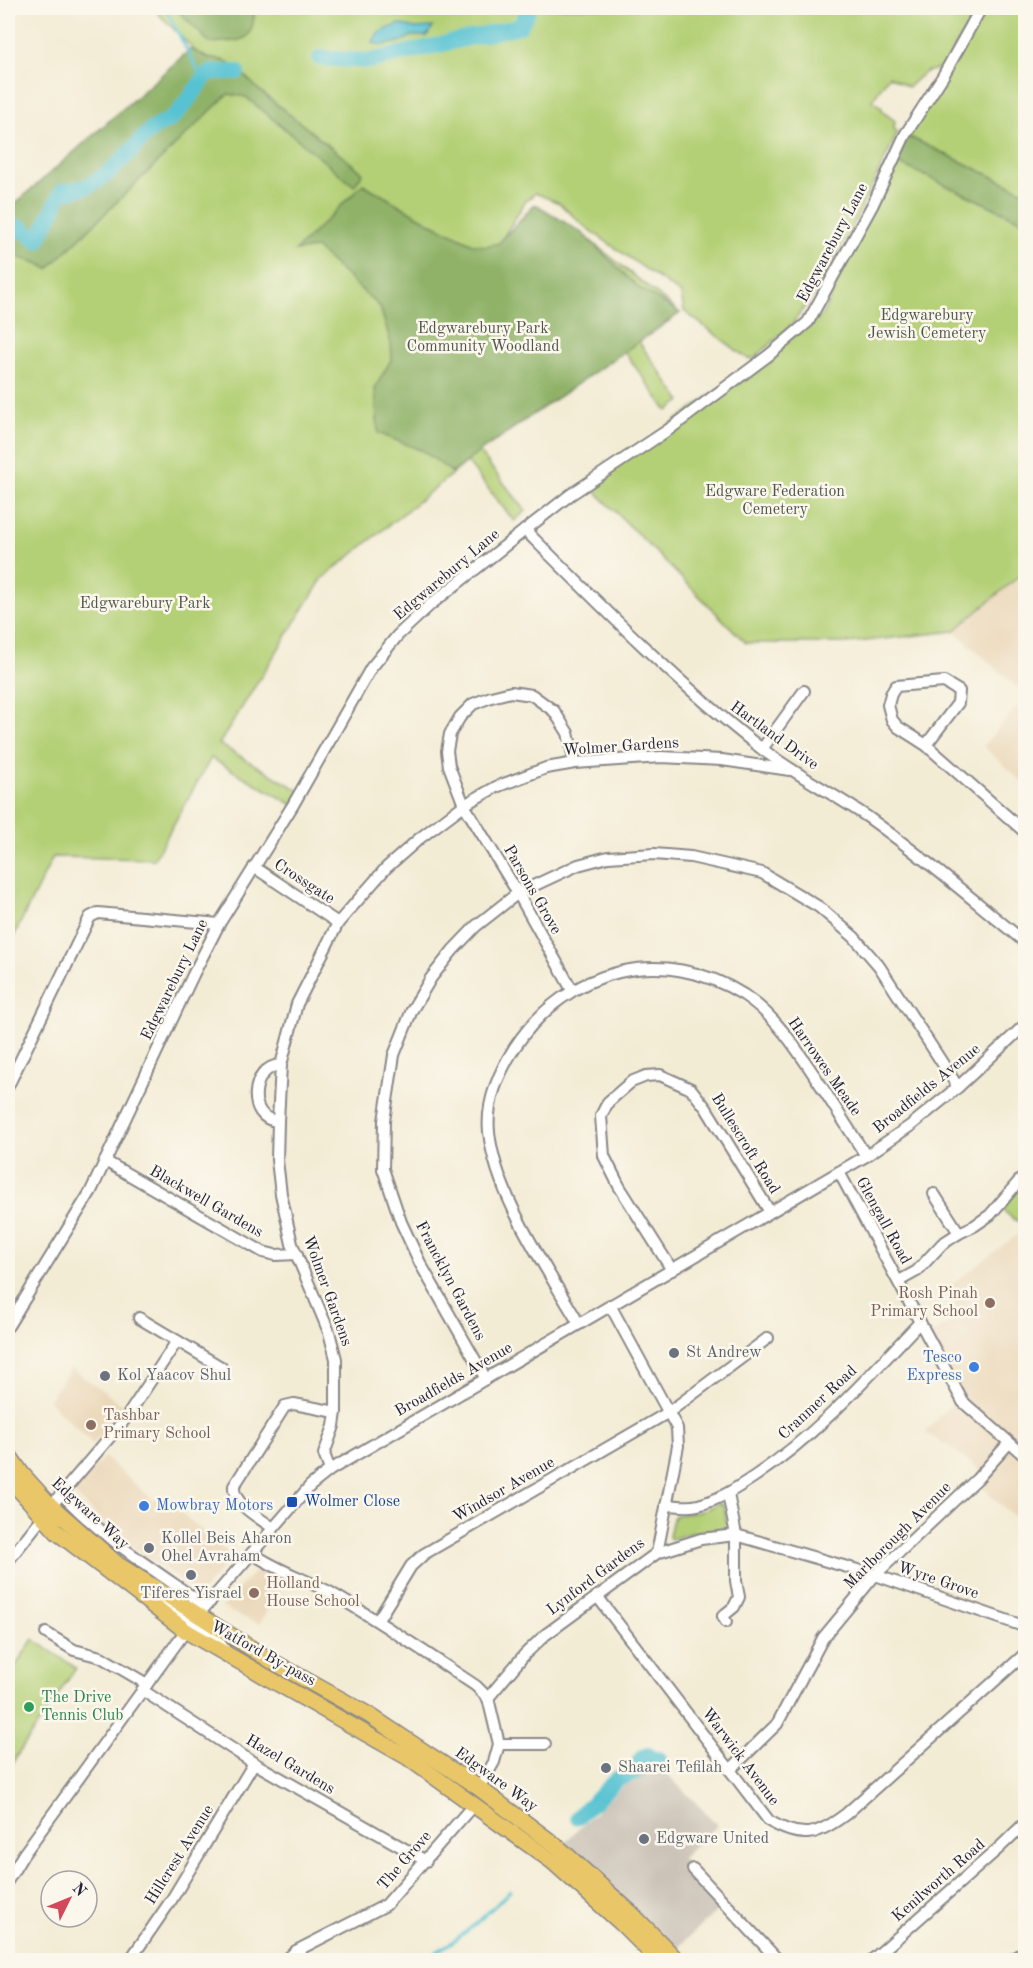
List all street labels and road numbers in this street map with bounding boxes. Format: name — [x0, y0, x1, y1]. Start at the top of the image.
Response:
street label: Edgwarebury Lane — [795, 181, 871, 305]
street label: Edgwarebury Lane — [391, 526, 503, 624]
street label: Hartland Drive — [727, 699, 821, 773]
street label: Wolmer Gardens — [562, 735, 680, 759]
street label: Parsons Grove — [500, 843, 564, 937]
street label: Crossgate — [271, 857, 337, 907]
street label: Edgwarebury Lane — [139, 917, 211, 1043]
street label: Harrowes Meade — [784, 1015, 864, 1119]
street label: Broadfields Avenue — [870, 1041, 984, 1137]
street label: Bullescroft Road — [708, 1091, 782, 1197]
street label: Blackwell Gardens — [147, 1163, 265, 1241]
street label: Glengall Road — [852, 1175, 914, 1267]
street label: Francklyn Gardens — [412, 1219, 488, 1343]
street label: Wolmer Gardens — [300, 1234, 354, 1348]
street label: Broadfields Avenue — [393, 1340, 515, 1420]
street label: Cranmer Road — [776, 1363, 860, 1443]
street label: Windsor Avenue — [450, 1454, 558, 1526]
street label: Edgware Way — [48, 1475, 132, 1553]
street label: Marlborough Avenue — [841, 1479, 955, 1593]
street label: Lynford Gardens — [544, 1535, 648, 1619]
street label: Wyre Grove — [895, 1560, 981, 1602]
street label: Watford By-pass — [208, 1619, 318, 1689]
street label: Warwick Avenue — [698, 1705, 782, 1809]
street label: Hazel Gardens — [243, 1732, 337, 1798]
street label: Edgware Way — [452, 1745, 541, 1816]
street label: Hillcrest Avenue — [143, 1802, 217, 1908]
street label: The Grove — [375, 1828, 435, 1894]
street label: Kenilworth Road — [889, 1836, 989, 1926]

